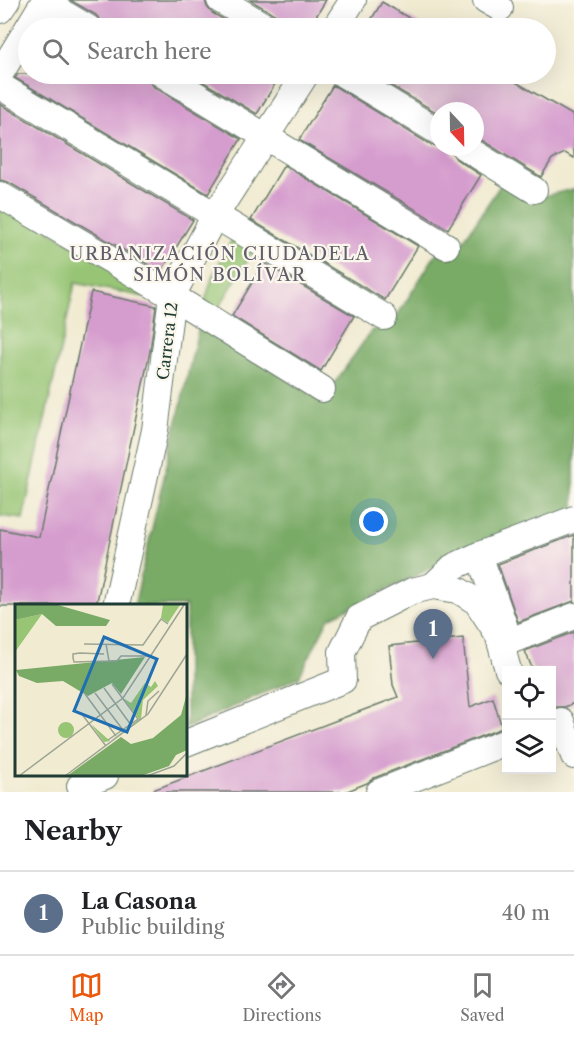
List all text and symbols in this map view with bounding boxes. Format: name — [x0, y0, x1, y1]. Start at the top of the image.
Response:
search box — [18, 18, 556, 84]
icon: search — [39, 35, 72, 68]
text: Search here — [87, 38, 212, 65]
north arrow — [430, 102, 484, 156]
district label: URBANIZACIÓN CIUDADELA SIMÓN BOLÍVAR — [70, 242, 370, 286]
street label: Carrera 12 — [152, 301, 182, 381]
your location — [359, 507, 388, 536]
inset map — [15, 604, 188, 777]
pin: 1 — [414, 610, 452, 659]
map controls — [502, 666, 556, 774]
button: locate — [502, 666, 556, 720]
button: layers — [502, 720, 556, 774]
text: Nearby — [24, 815, 122, 847]
text: La Casona — [81, 888, 197, 915]
text: 1 — [39, 901, 48, 925]
text: 40 m — [502, 901, 550, 925]
text: Public building — [81, 915, 224, 939]
tab: Map — [69, 969, 104, 1025]
tab: Directions — [242, 969, 321, 1025]
tab: Saved — [460, 969, 505, 1025]

